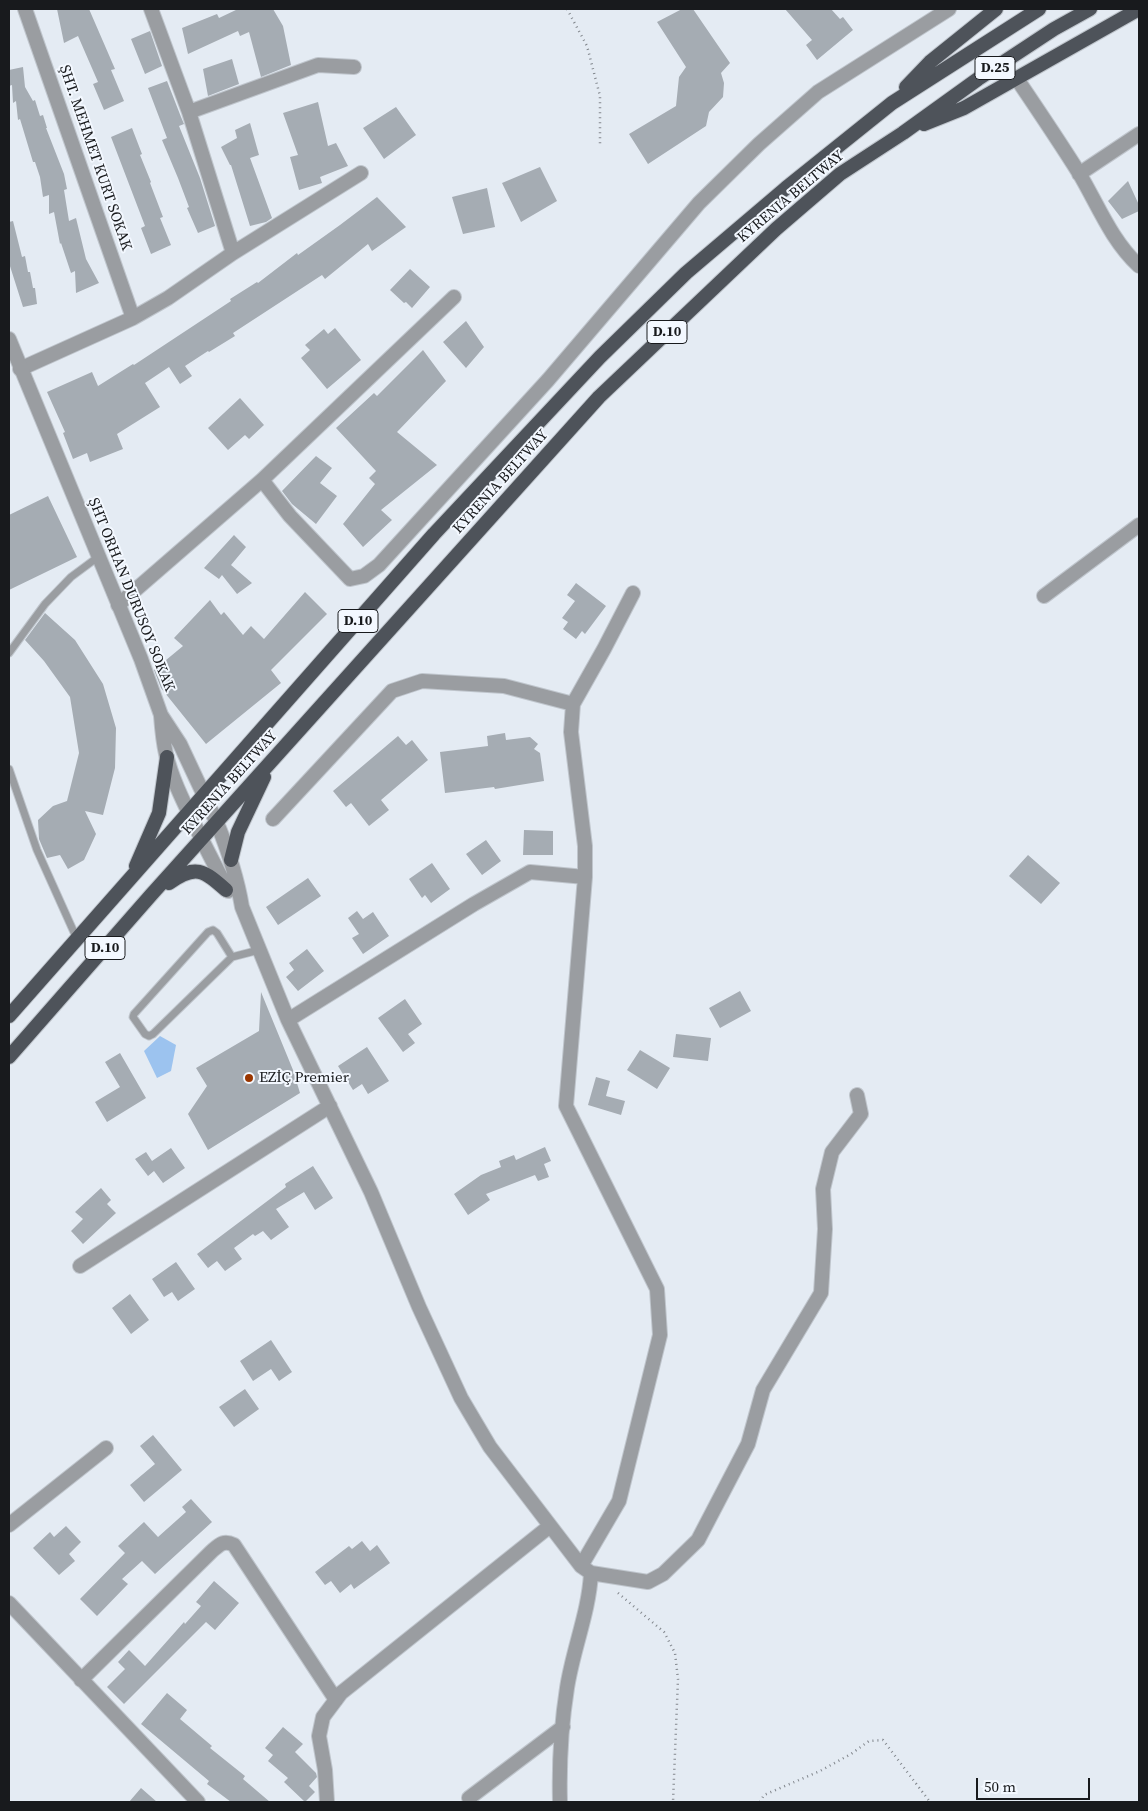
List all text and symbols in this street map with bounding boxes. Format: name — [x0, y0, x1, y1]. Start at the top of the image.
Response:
road number: D.25 — [975, 56, 1015, 80]
street label: ŞHT. MEHMET KURT SOKAK — [55, 63, 135, 253]
street label: KYRENIA BELTWAY — [734, 147, 848, 247]
road number: D.10 — [647, 321, 687, 344]
street label: KYRENIA BELTWAY — [450, 426, 552, 538]
street label: ŞHT ORHAN DURUSOY SOKAK — [84, 495, 178, 695]
road number: D.10 — [338, 610, 378, 632]
street label: KYRENIA BELTWAY — [179, 727, 281, 839]
road number: D.10 — [85, 936, 125, 960]
place label: EZİÇ Premier — [259, 1069, 349, 1087]
marker: EZİÇ Premier — [243, 1072, 255, 1084]
scale bar — [978, 1768, 1092, 1800]
text: 50 m — [984, 1776, 1016, 1797]

